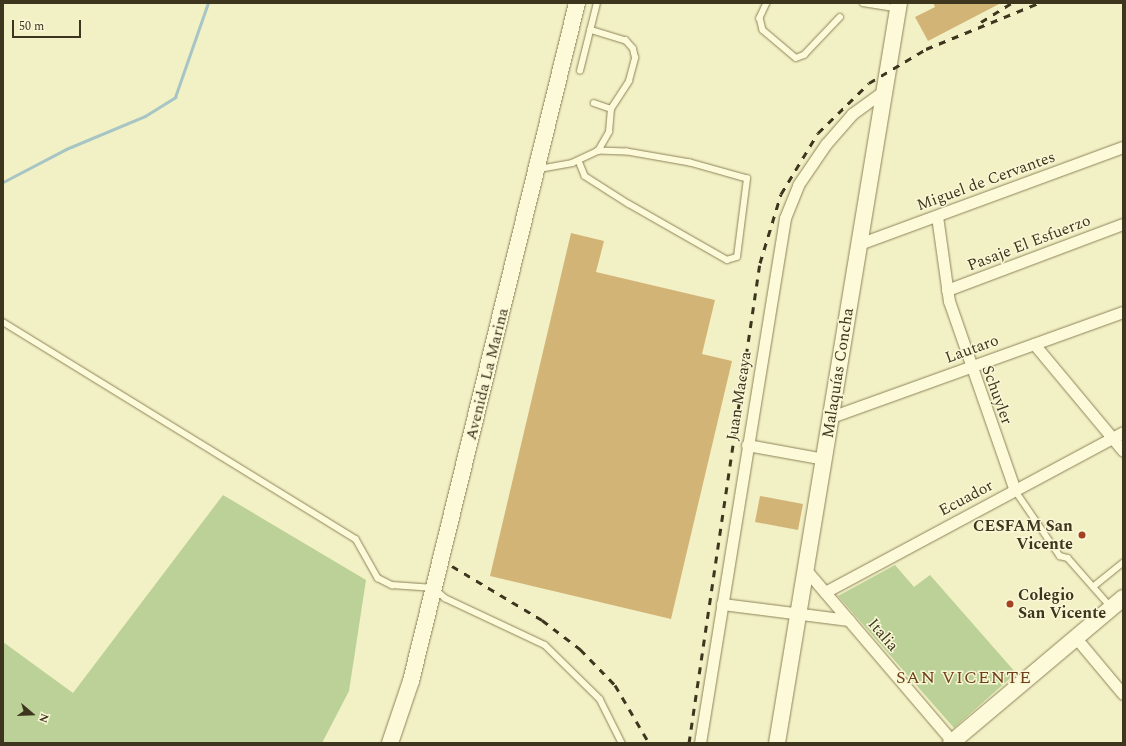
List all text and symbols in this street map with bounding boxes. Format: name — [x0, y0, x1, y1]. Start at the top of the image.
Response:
scale bar — [14, 12, 83, 38]
text: 50 m — [19, 17, 44, 36]
street label: Miguel de Cervantes — [914, 147, 1058, 215]
street label: Pasaje El Esfuerzo — [965, 211, 1093, 275]
street label: Avenida La Marina — [461, 306, 513, 442]
street label: Malaquías Concha — [818, 307, 858, 439]
street label: Lautaro — [943, 331, 1001, 367]
street label: Juan Macaya — [722, 350, 756, 442]
street label: Schuyler — [978, 363, 1016, 427]
street label: Ecuador — [936, 476, 996, 520]
place label: CESFAM San Vicente — [973, 516, 1073, 554]
marker: CESFAM San Vicente — [1076, 529, 1088, 541]
place label: Colegio San Vicente — [1018, 585, 1106, 623]
marker: Colegio San Vicente — [1005, 599, 1015, 609]
street label: Italia — [864, 615, 902, 655]
district label: SAN VICENTE — [896, 667, 1032, 689]
north arrow — [12, 694, 52, 734]
text: N — [34, 711, 53, 725]

